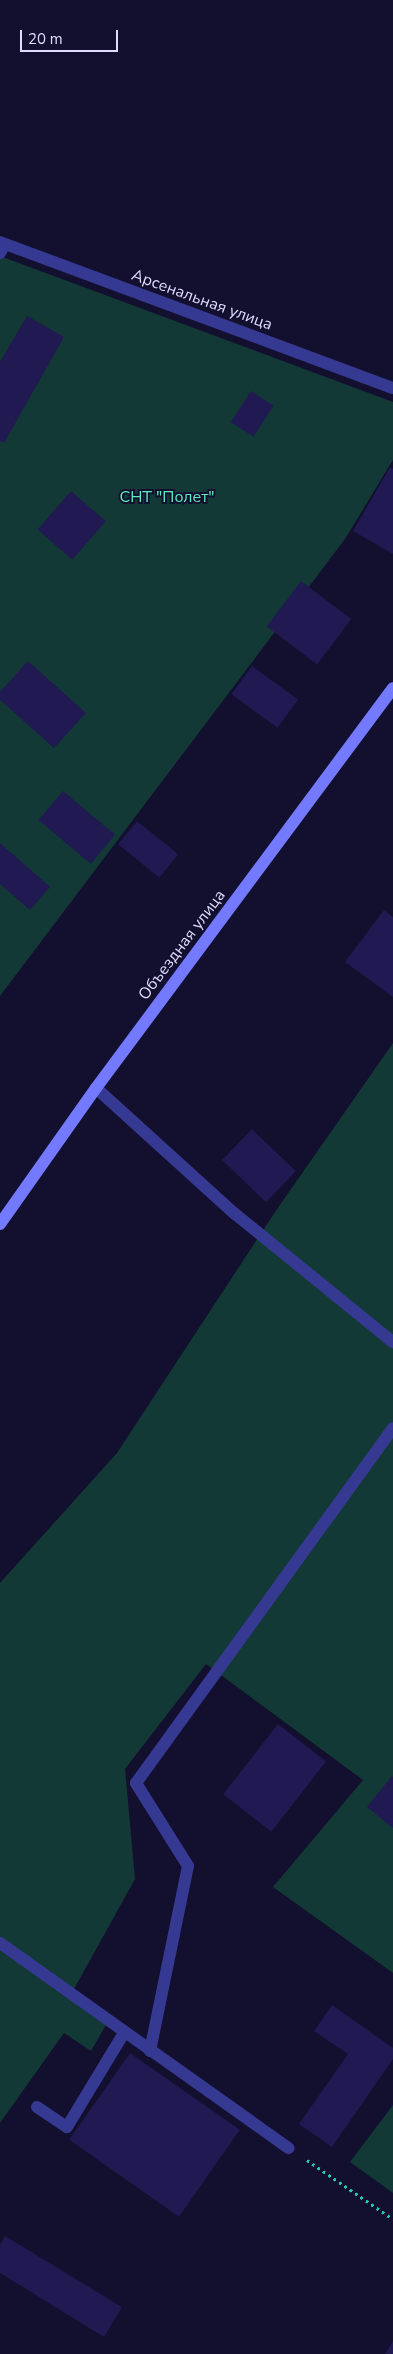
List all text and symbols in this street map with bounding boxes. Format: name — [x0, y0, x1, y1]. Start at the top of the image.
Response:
scale bar — [22, 20, 120, 52]
text: 20 m — [28, 29, 63, 49]
street label: Арсенальная улица — [129, 266, 275, 334]
park label: СНТ "Полет" — [119, 487, 215, 507]
street label: Объездная улица — [134, 886, 230, 1004]

